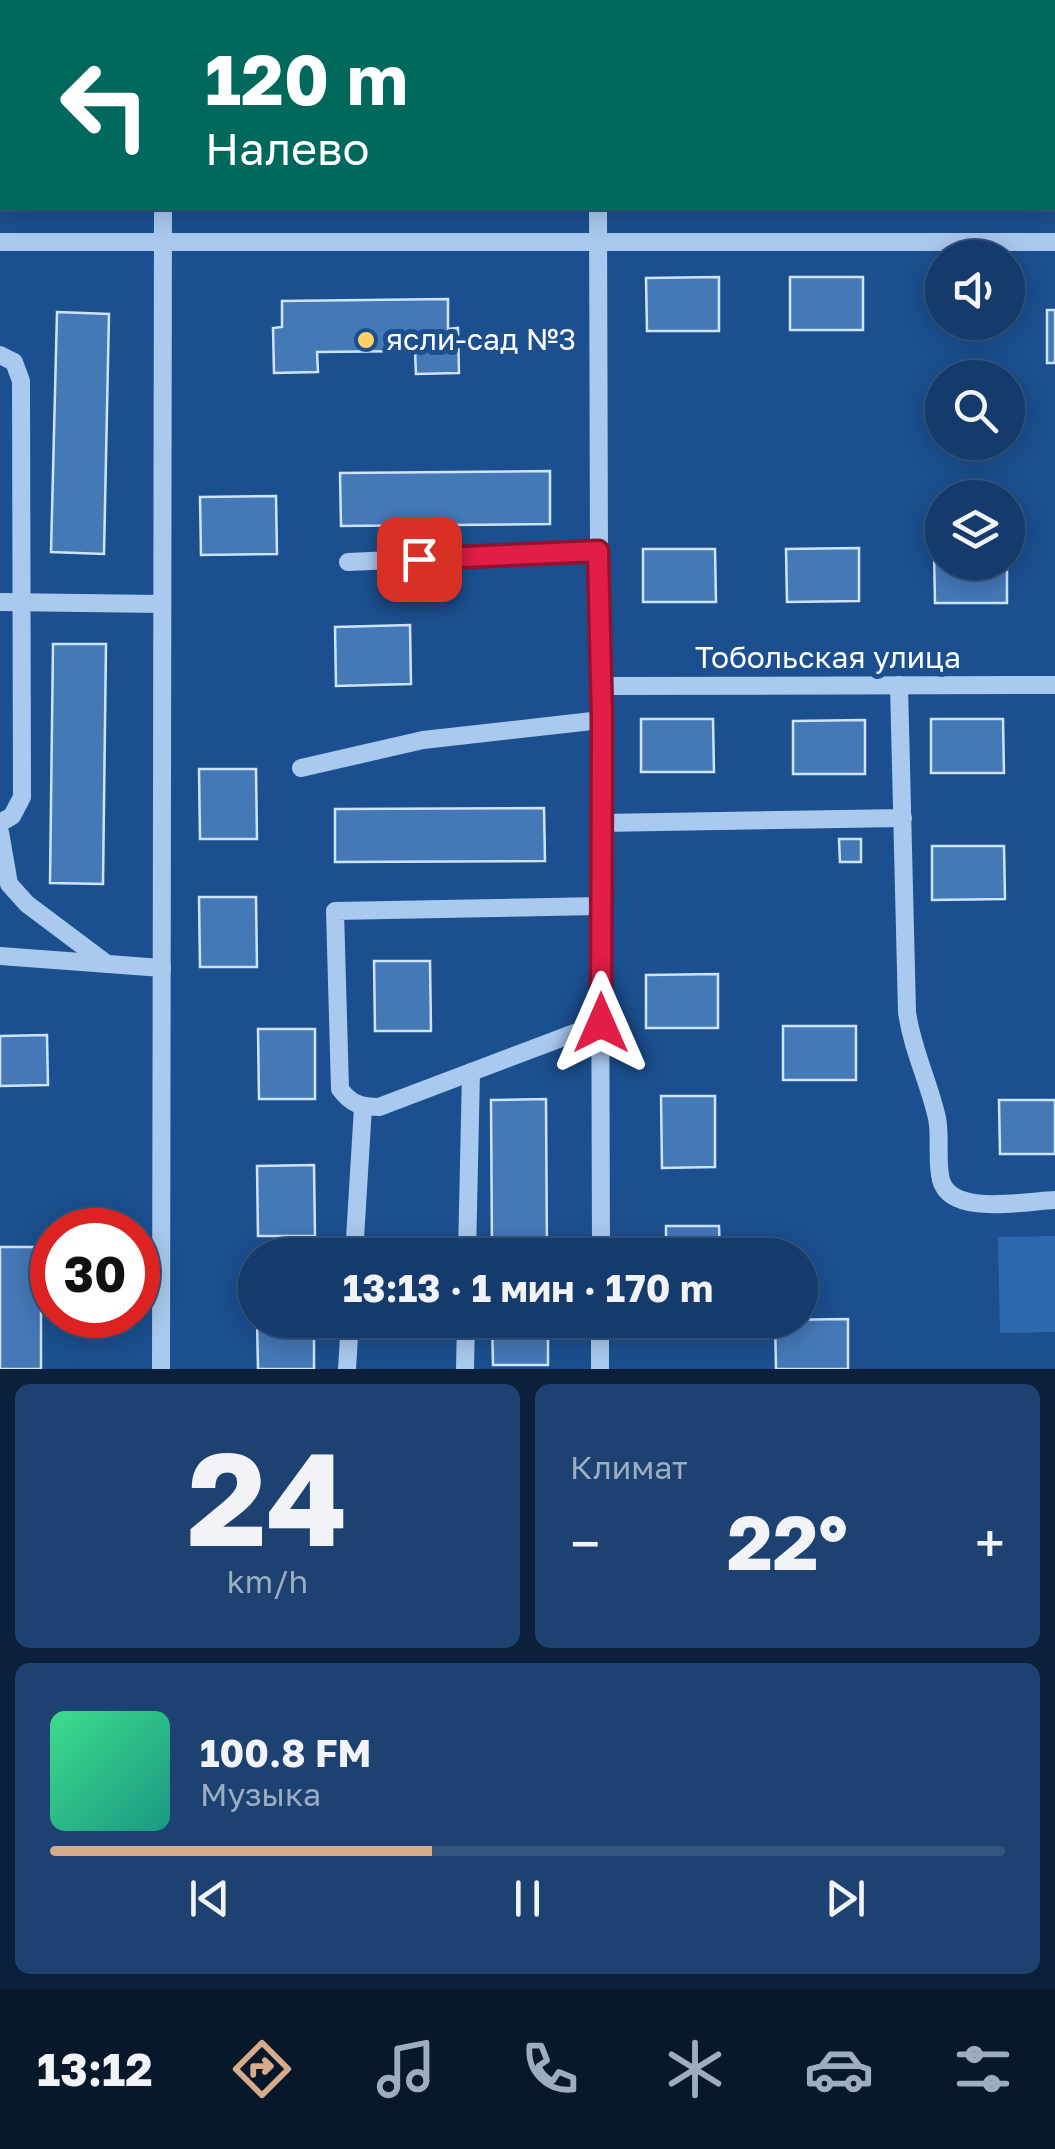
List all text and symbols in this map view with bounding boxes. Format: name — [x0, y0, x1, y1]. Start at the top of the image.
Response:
text: 120 m — [205, 36, 408, 120]
icon: left — [40, 40, 170, 170]
text: Налево — [205, 121, 369, 175]
map controls — [925, 240, 1025, 580]
button: sound — [925, 240, 1025, 340]
place label: ясли-сад №3 — [386, 321, 576, 357]
marker: ясли-сад №3 — [355, 329, 377, 351]
button: search — [925, 360, 1025, 460]
button: layers — [925, 480, 1025, 580]
pin — [377, 517, 462, 602]
icon: arrive — [392, 532, 447, 587]
street label: Тобольская улица — [695, 639, 961, 675]
position arrow — [549, 971, 653, 1075]
speed limit sign: 30 — [30, 1208, 160, 1338]
text: 13:13 · 1 мин · 170 m — [343, 1265, 713, 1310]
text: 24 — [187, 1419, 348, 1575]
text: Климат — [570, 1448, 688, 1486]
text: 22° — [727, 1496, 848, 1587]
text: − — [570, 1510, 600, 1576]
text: + — [975, 1510, 1005, 1576]
text: km/h — [227, 1562, 308, 1600]
text: 100.8 FM — [200, 1730, 371, 1775]
text: Музыка — [200, 1775, 321, 1813]
icon: previous — [182, 1871, 237, 1926]
icon: pause — [500, 1871, 555, 1926]
icon: next — [818, 1871, 873, 1926]
icon: directions — [227, 2034, 297, 2104]
icon: music — [371, 2034, 441, 2104]
icon: phone — [515, 2034, 585, 2104]
icon: climate — [660, 2034, 730, 2104]
icon: car — [804, 2034, 874, 2104]
icon: filters — [948, 2034, 1018, 2104]
text: 13:12 — [37, 2042, 153, 2096]

